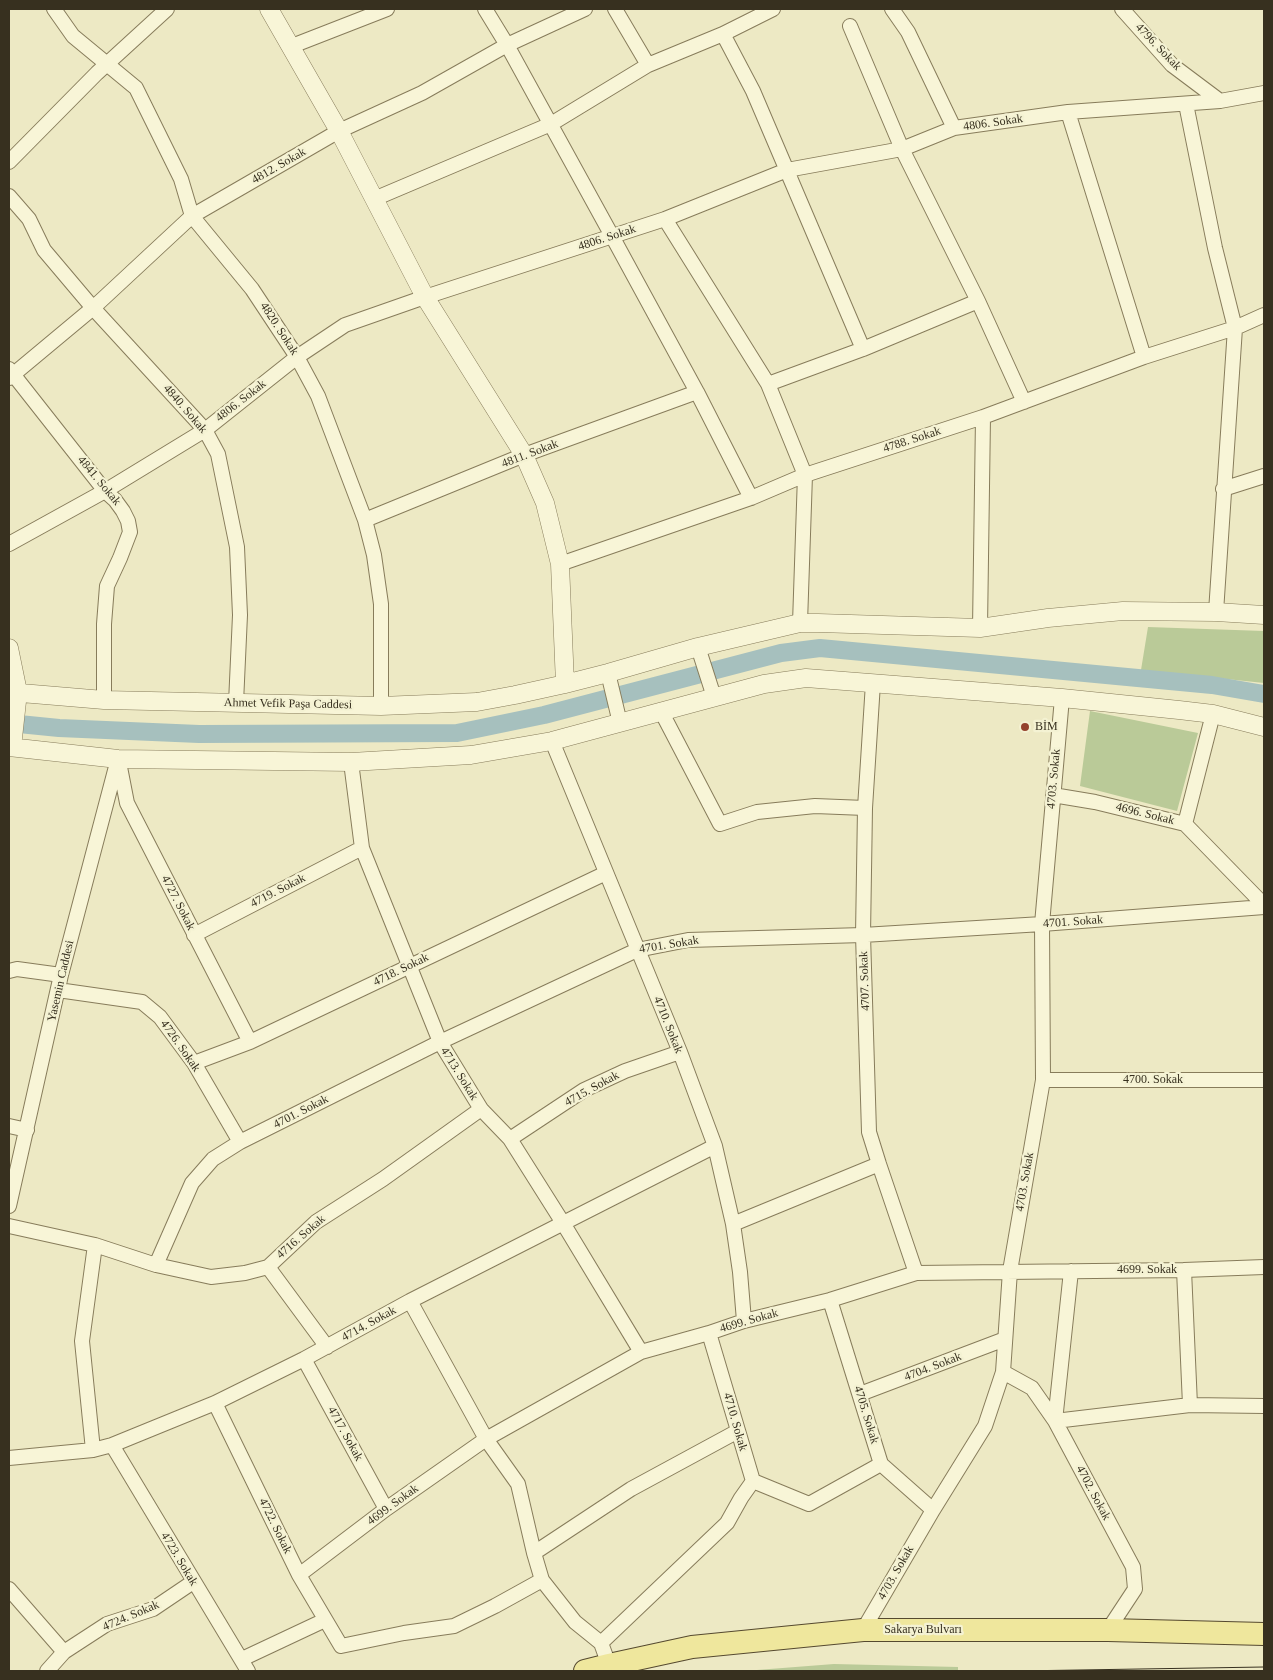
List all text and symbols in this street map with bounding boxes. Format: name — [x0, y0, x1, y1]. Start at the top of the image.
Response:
street label: 4796. Sokak — [1132, 20, 1184, 74]
street label: 4806. Sokak — [962, 112, 1024, 134]
street label: 4812. Sokak — [249, 145, 309, 187]
street label: 4806. Sokak — [576, 222, 638, 254]
street label: 4820. Sokak — [257, 300, 301, 358]
street label: 4806. Sokak — [213, 377, 269, 425]
street label: 4840. Sokak — [160, 382, 210, 436]
street label: 4788. Sokak — [881, 424, 943, 456]
street label: 4811. Sokak — [500, 437, 560, 471]
street label: 4841. Sokak — [74, 453, 124, 509]
street label: Ahmet Vefik Paşa Caddesi — [224, 696, 352, 712]
place label: BİM — [1035, 720, 1058, 734]
marker: BİM — [1019, 721, 1031, 733]
street label: 4703. Sokak — [1044, 748, 1064, 810]
street label: 4696. Sokak — [1114, 800, 1176, 828]
street label: 4719. Sokak — [248, 871, 308, 911]
street label: 4727. Sokak — [158, 873, 198, 933]
street label: 4701. Sokak — [1043, 913, 1103, 931]
street label: 4701. Sokak — [638, 933, 700, 957]
street label: Yasemin Caddesi — [45, 939, 77, 1023]
street label: 4718. Sokak — [371, 950, 431, 990]
street label: 4707. Sokak — [857, 951, 873, 1011]
street label: 4710. Sokak — [650, 994, 686, 1056]
street label: 4726. Sokak — [157, 1017, 203, 1075]
street label: 4713. Sokak — [437, 1045, 481, 1103]
street label: 4715. Sokak — [562, 1068, 622, 1110]
street label: 4700. Sokak — [1123, 1073, 1183, 1087]
street label: 4701. Sokak — [271, 1092, 331, 1132]
street label: 4703. Sokak — [1013, 1151, 1037, 1213]
street label: 4716. Sokak — [274, 1212, 328, 1262]
street label: 4699. Sokak — [1117, 1263, 1177, 1277]
street label: 4714. Sokak — [339, 1303, 399, 1345]
street label: 4699. Sokak — [718, 1306, 780, 1336]
street label: 4704. Sokak — [902, 1350, 964, 1384]
street label: 4705. Sokak — [850, 1384, 882, 1446]
street label: 4710. Sokak — [720, 1391, 750, 1453]
street label: 4717. Sokak — [324, 1404, 366, 1464]
street label: 4702. Sokak — [1073, 1463, 1113, 1523]
street label: 4699. Sokak — [364, 1482, 422, 1528]
street label: 4722. Sokak — [255, 1496, 295, 1556]
street label: 4723. Sokak — [157, 1530, 201, 1588]
street label: 4703. Sokak — [875, 1543, 917, 1603]
street label: 4724. Sokak — [101, 1598, 161, 1634]
street label: Sakarya Bulvarı — [884, 1623, 962, 1637]

